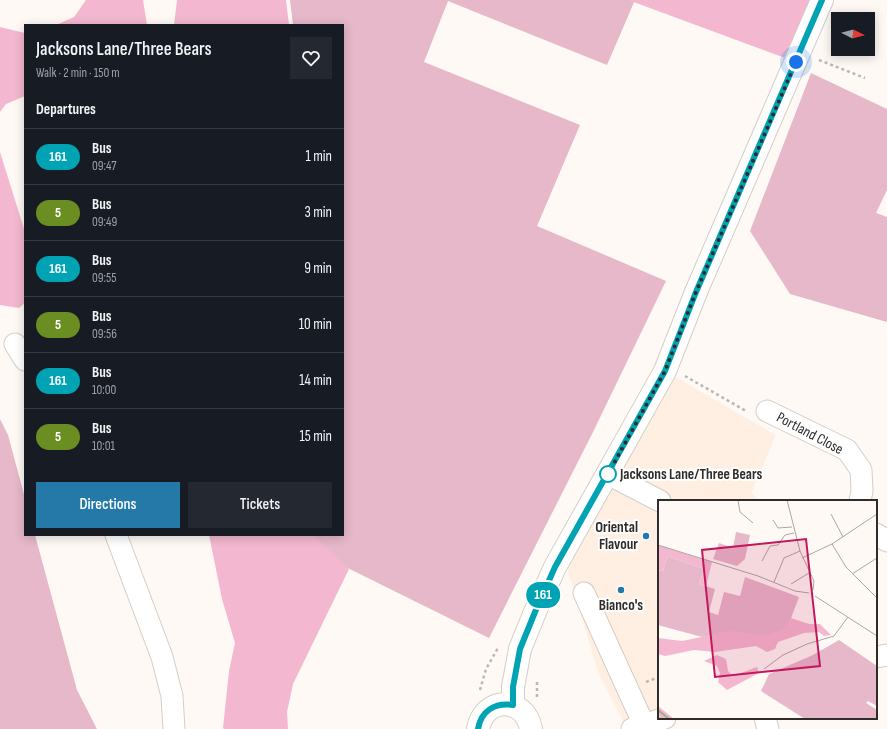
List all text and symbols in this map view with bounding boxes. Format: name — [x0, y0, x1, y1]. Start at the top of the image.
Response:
north arrow — [831, 12, 875, 56]
map controls — [831, 12, 875, 56]
button: heart — [290, 37, 332, 79]
text: Jacksons Lane/Three Bears — [36, 38, 212, 61]
your location — [786, 52, 806, 72]
text: Walk · 2 min · 150 m — [36, 65, 120, 81]
text: Departures — [36, 100, 96, 119]
text: Bus — [92, 139, 111, 158]
text: 1 min — [306, 147, 332, 166]
text: 161 — [49, 148, 67, 165]
text: 09:47 — [92, 158, 117, 174]
text: Bus — [92, 195, 111, 214]
text: 3 min — [304, 203, 332, 222]
text: 5 — [55, 204, 61, 221]
text: 09:49 — [92, 214, 117, 230]
text: Bus — [92, 251, 111, 270]
text: 9 min — [304, 259, 332, 278]
text: 161 — [49, 260, 67, 277]
text: 09:55 — [92, 270, 116, 286]
text: Bus — [92, 307, 111, 326]
text: 10 min — [299, 315, 332, 334]
text: 5 — [55, 316, 61, 333]
text: 09:56 — [92, 326, 117, 342]
text: Bus — [92, 363, 111, 382]
text: 14 min — [299, 371, 332, 390]
text: 161 — [49, 372, 67, 389]
text: 10:00 — [92, 382, 116, 398]
street label: Portland Close — [773, 408, 846, 459]
text: Bus — [92, 419, 111, 438]
text: 15 min — [300, 427, 332, 446]
text: 5 — [55, 428, 61, 445]
text: 10:01 — [92, 438, 115, 454]
marker: Jacksons Lane/Three Bears — [599, 465, 617, 483]
place label: Jacksons Lane/Three Bears — [619, 465, 763, 484]
button: Directions — [36, 482, 180, 528]
button: Tickets — [188, 482, 332, 528]
inset map — [658, 500, 877, 719]
place label: Oriental Flavour — [595, 518, 638, 554]
marker: Oriental Flavour — [641, 531, 651, 541]
line badge: 161 — [520, 582, 566, 608]
marker: Bianco's — [616, 585, 626, 595]
text: 161 — [534, 586, 552, 603]
place label: Bianco's — [599, 596, 643, 615]

